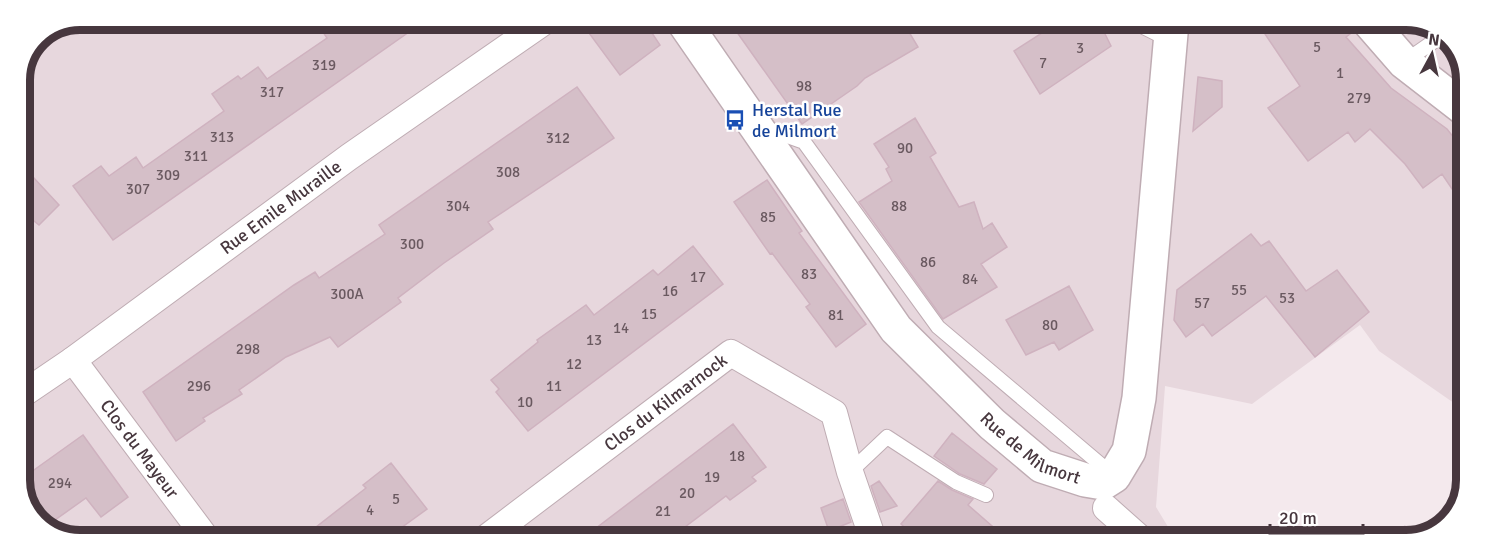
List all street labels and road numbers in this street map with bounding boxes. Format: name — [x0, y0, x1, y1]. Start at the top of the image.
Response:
street label: Rue Emile Muraille — [216, 155, 346, 259]
street label: Clos du Kilmarnock — [600, 349, 731, 456]
street label: Clos du Mayeur — [95, 395, 184, 503]
street label: Rue de Milmort — [976, 408, 1083, 489]

